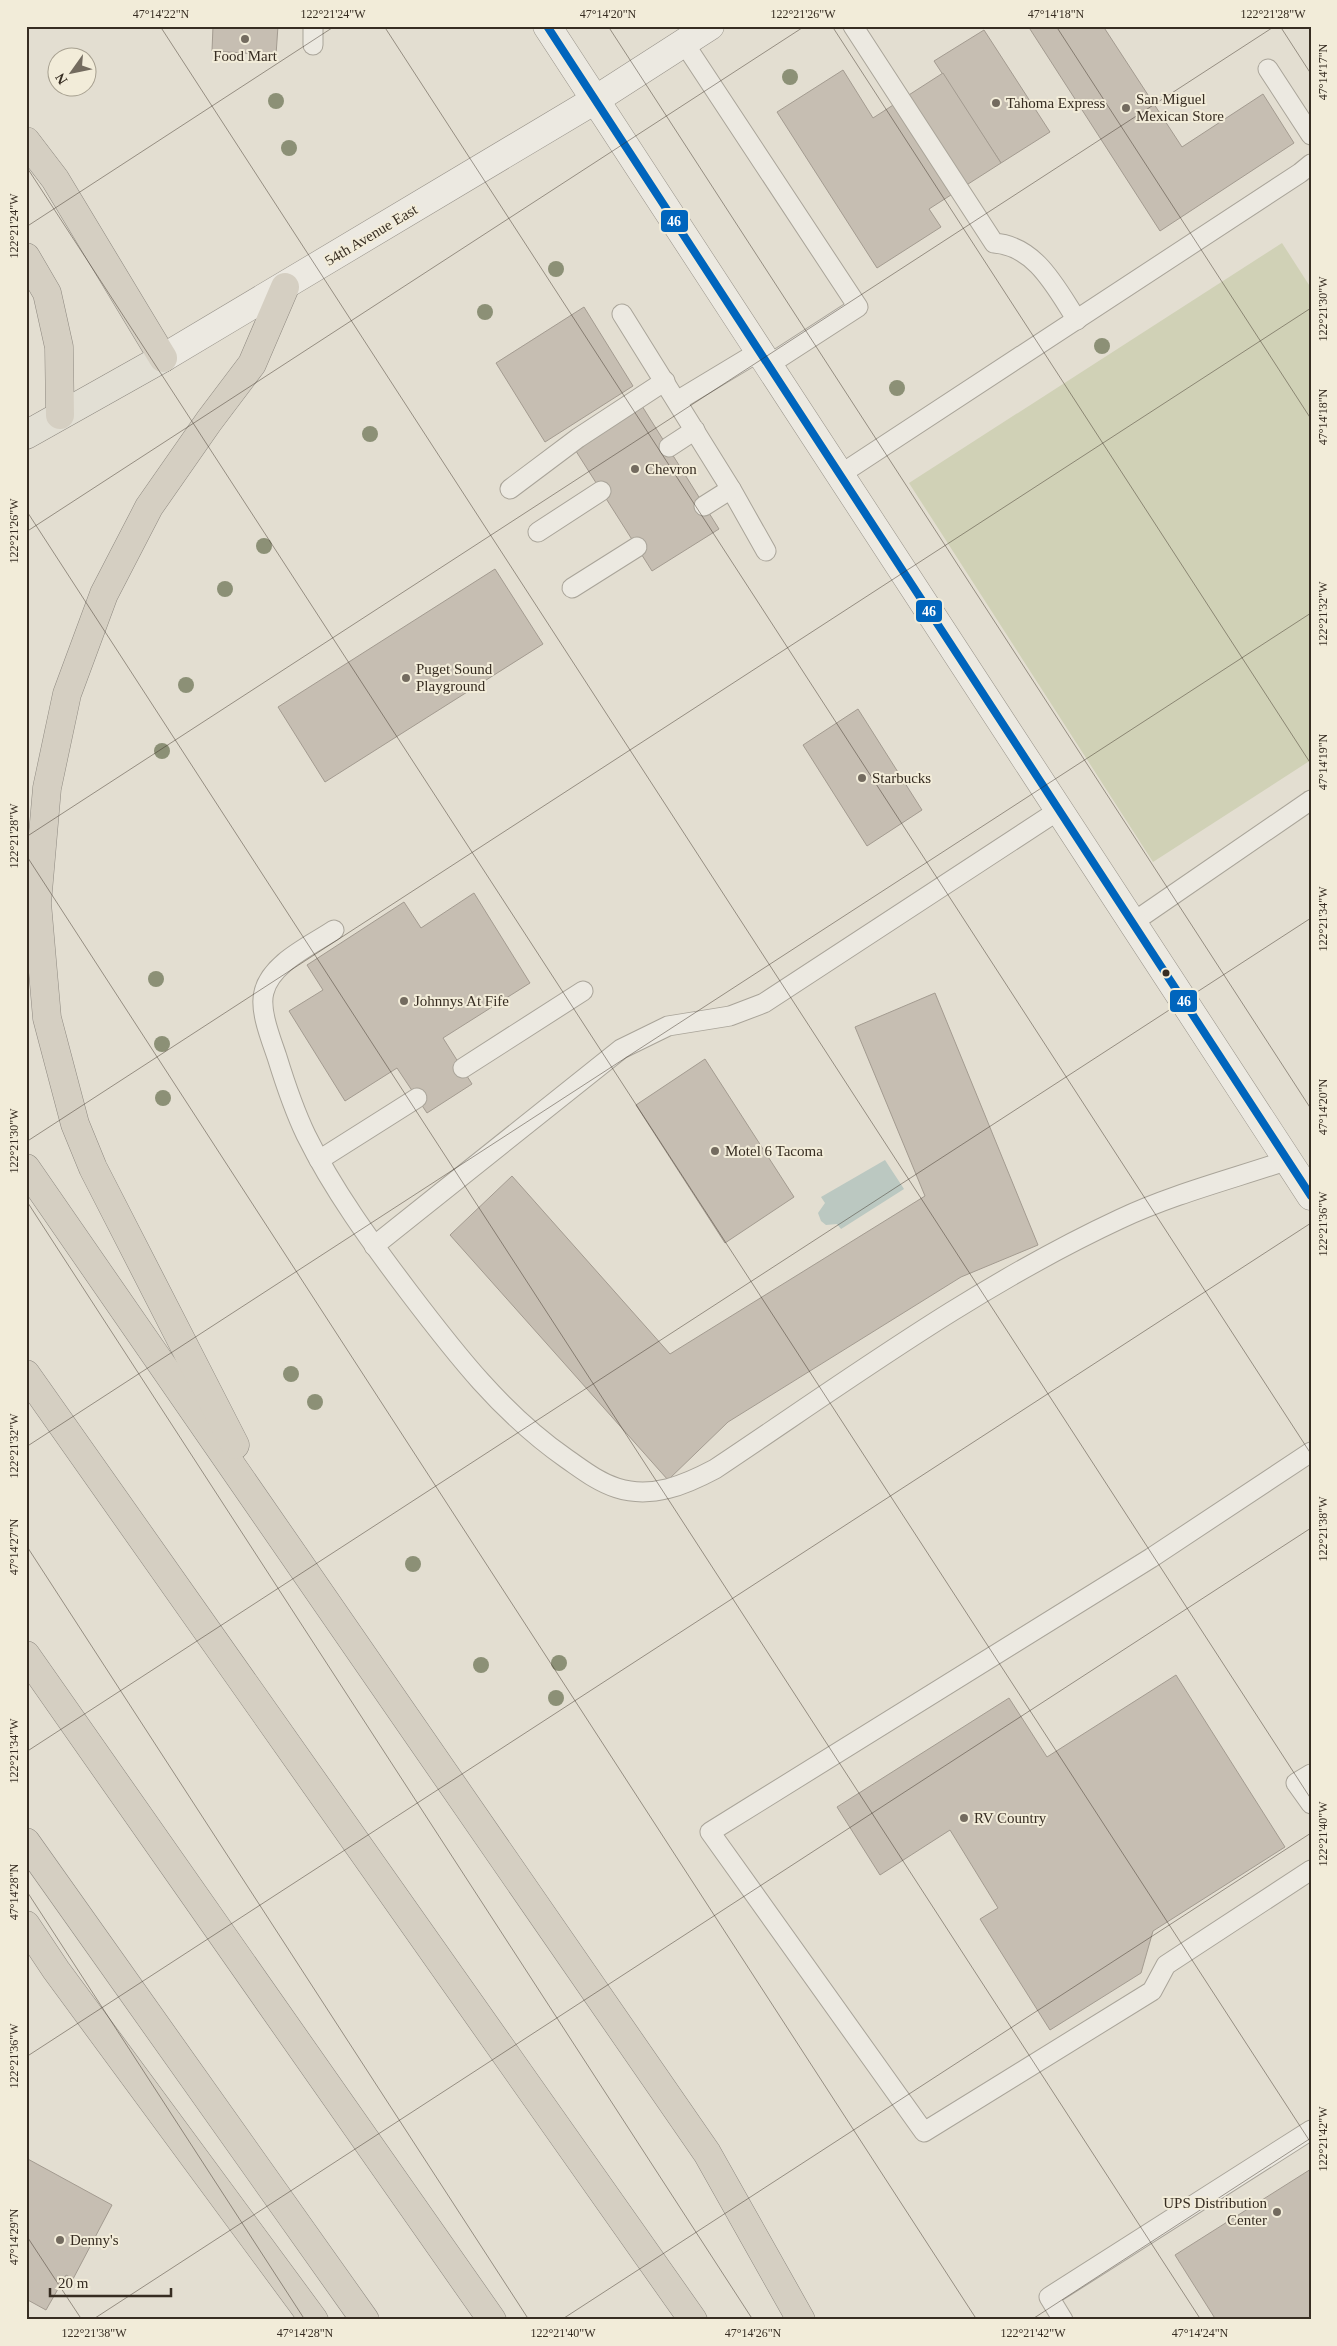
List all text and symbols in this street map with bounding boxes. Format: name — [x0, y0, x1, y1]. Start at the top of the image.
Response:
text: 47°14'22"N — [133, 7, 190, 21]
text: 122°21'24"W — [300, 7, 366, 21]
text: 47°14'20"N — [580, 7, 637, 21]
text: 122°21'26"W — [770, 7, 836, 21]
text: 47°14'18"N — [1028, 7, 1085, 21]
text: 122°21'28"W — [1240, 7, 1306, 21]
marker: Food Mart — [239, 33, 251, 45]
text: 47°14'17"N — [1316, 43, 1330, 100]
north arrow — [48, 48, 98, 98]
place label: Food Mart — [213, 48, 278, 64]
text: N — [52, 70, 71, 87]
place label: San Miguel Mexican Store — [1136, 91, 1224, 124]
place label: Tahoma Express — [1006, 95, 1106, 111]
marker: Tahoma Express — [990, 97, 1002, 109]
marker: San Miguel Mexican Store — [1120, 102, 1132, 114]
text: 122°21'24"W — [7, 193, 21, 259]
street label: 54th Avenue East — [322, 201, 421, 269]
line badge: 46 — [660, 209, 689, 233]
text: 46 — [667, 214, 681, 229]
text: 122°21'30"W — [1316, 276, 1330, 342]
text: 47°14'18"N — [1316, 388, 1330, 445]
place label: Chevron — [645, 461, 697, 477]
marker: Chevron — [629, 463, 641, 475]
text: 122°21'26"W — [7, 498, 21, 564]
text: 122°21'32"W — [1316, 581, 1330, 647]
line badge: 46 — [915, 599, 943, 623]
text: 46 — [922, 604, 936, 619]
place label: Puget Sound Playground — [416, 661, 493, 694]
marker: Puget Sound Playground — [400, 672, 412, 684]
text: 47°14'19"N — [1316, 733, 1330, 790]
place label: Starbucks — [872, 770, 931, 786]
marker: Starbucks — [856, 772, 868, 784]
text: 122°21'28"W — [7, 803, 21, 869]
text: 122°21'34"W — [1316, 886, 1330, 952]
unlabelled marker — [1161, 968, 1171, 978]
line badge: 46 — [1169, 989, 1198, 1013]
place label: Johnnys At Fife — [414, 993, 509, 1009]
text: 46 — [1177, 994, 1191, 1009]
marker: Johnnys At Fife — [398, 995, 410, 1007]
text: 47°14'20"N — [1316, 1078, 1330, 1135]
text: 122°21'30"W — [7, 1108, 21, 1174]
place label: Motel 6 Tacoma — [725, 1143, 823, 1159]
marker: Motel 6 Tacoma — [709, 1145, 721, 1157]
text: 122°21'36"W — [1316, 1191, 1330, 1257]
text: 122°21'32"W — [7, 1413, 21, 1479]
text: 122°21'38"W — [1316, 1496, 1330, 1562]
text: 47°14'27"N — [7, 1518, 21, 1575]
text: 122°21'34"W — [7, 1718, 21, 1784]
text: 122°21'40"W — [1316, 1801, 1330, 1867]
place label: RV Country — [974, 1810, 1047, 1826]
marker: RV Country — [958, 1812, 970, 1824]
text: 47°14'28"N — [7, 1863, 21, 1920]
text: 122°21'36"W — [7, 2023, 21, 2089]
text: 122°21'42"W — [1316, 2106, 1330, 2172]
place label: UPS Distribution Center — [1163, 2195, 1267, 2228]
marker: UPS Distribution Center — [1271, 2206, 1283, 2218]
text: 47°14'29"N — [7, 2208, 21, 2265]
place label: Denny's — [70, 2232, 119, 2248]
marker: Denny's — [54, 2234, 66, 2246]
scale bar — [50, 2266, 171, 2298]
text: 20 m — [58, 2275, 89, 2291]
text: 122°21'38"W — [61, 2326, 127, 2340]
text: 47°14'28"N — [277, 2326, 334, 2340]
text: 122°21'40"W — [530, 2326, 596, 2340]
text: 47°14'26"N — [725, 2326, 782, 2340]
text: 122°21'42"W — [1000, 2326, 1066, 2340]
text: 47°14'24"N — [1172, 2326, 1229, 2340]

